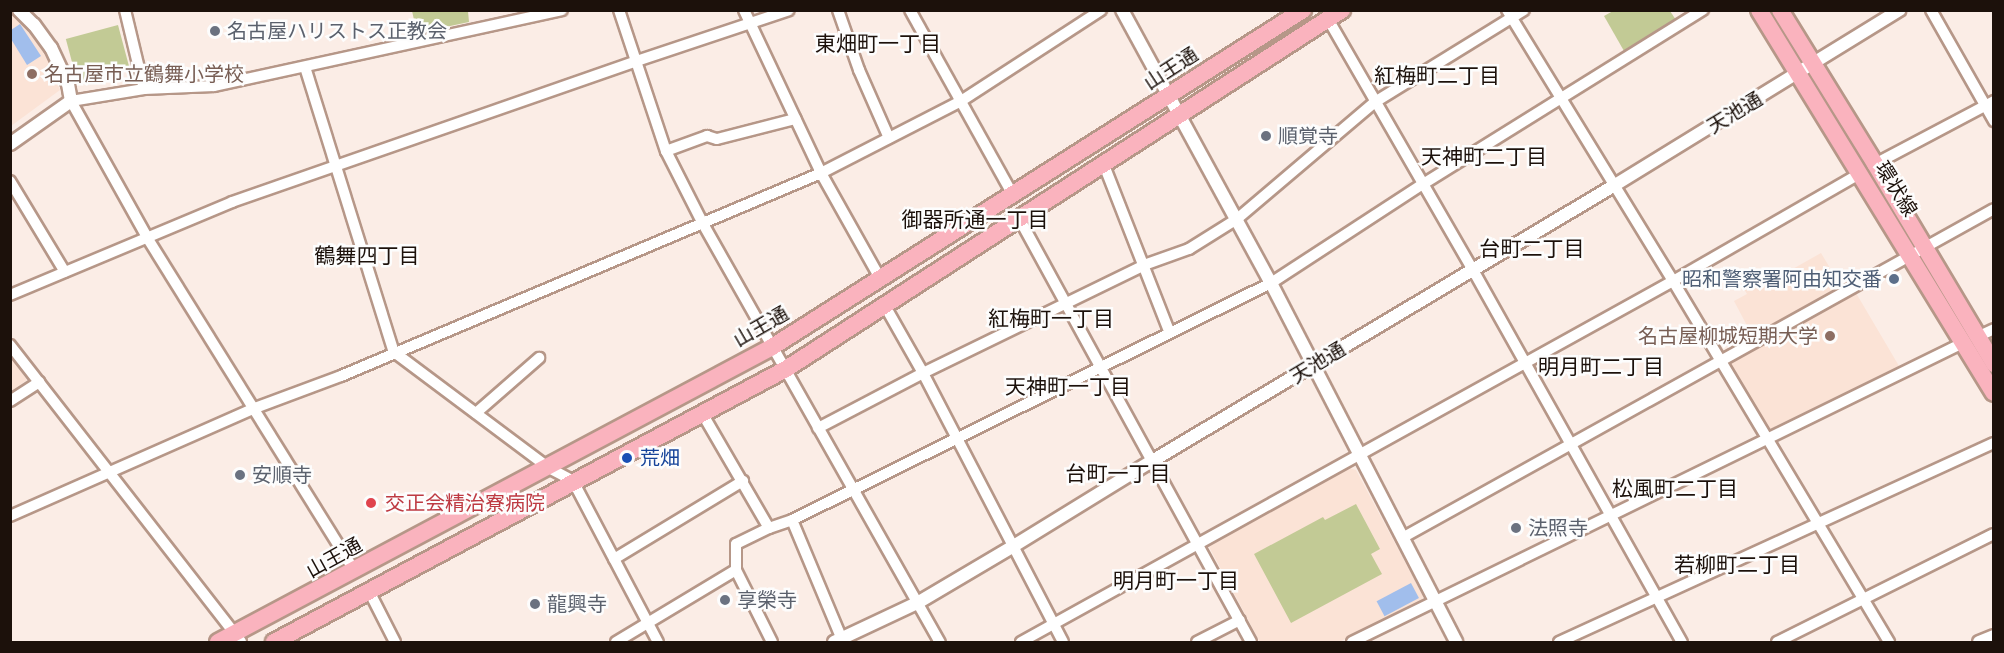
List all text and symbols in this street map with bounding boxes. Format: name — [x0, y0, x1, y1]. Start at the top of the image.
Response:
place label: 名古屋ハリストス正教会 — [227, 19, 447, 43]
marker: 名古屋ハリストス正教会 — [208, 24, 222, 38]
district label: 東畑町一丁目 — [815, 31, 941, 57]
street label: 山王通 — [1139, 43, 1203, 95]
place label: 名古屋市立鶴舞小学校 — [44, 62, 244, 86]
district label: 紅梅町二丁目 — [1374, 63, 1500, 89]
marker: 名古屋市立鶴舞小学校 — [25, 67, 39, 81]
street label: 天池通 — [1703, 87, 1767, 139]
place label: 順覚寺 — [1278, 124, 1338, 148]
marker: 順覚寺 — [1259, 129, 1273, 143]
district label: 天神町二丁目 — [1421, 144, 1547, 170]
street label: 環状線 — [1870, 157, 1922, 221]
district label: 御器所通一丁目 — [902, 207, 1048, 233]
district label: 台町二丁目 — [1480, 236, 1584, 262]
district label: 鶴舞四丁目 — [315, 243, 419, 269]
place label: 昭和警察署阿由知交番 — [1682, 267, 1882, 291]
marker: 昭和警察署阿由知交番 — [1887, 272, 1901, 286]
street label: 山王通 — [729, 302, 793, 352]
district label: 紅梅町一丁目 — [988, 306, 1114, 332]
place label: 名古屋柳城短期大学 — [1638, 324, 1818, 348]
marker: 名古屋柳城短期大学 — [1823, 329, 1837, 343]
street label: 天池通 — [1286, 337, 1350, 389]
district label: 明月町二丁目 — [1538, 354, 1664, 380]
district label: 天神町一丁目 — [1005, 374, 1131, 400]
place label: 荒畑 — [640, 446, 680, 470]
marker: 荒畑 — [618, 449, 636, 467]
district label: 台町一丁目 — [1066, 461, 1170, 487]
place label: 安順寺 — [252, 463, 312, 487]
marker: 安順寺 — [233, 468, 247, 482]
district label: 松風町二丁目 — [1612, 476, 1738, 502]
place label: 交正会精治寮病院 — [385, 491, 545, 515]
marker: 交正会精治寮病院 — [362, 494, 380, 512]
place label: 法照寺 — [1528, 516, 1588, 540]
marker: 法照寺 — [1509, 521, 1523, 535]
street label: 山王通 — [302, 533, 366, 583]
district label: 若柳町二丁目 — [1674, 552, 1800, 578]
district label: 明月町一丁目 — [1113, 568, 1239, 594]
place label: 享榮寺 — [737, 588, 797, 612]
place label: 龍興寺 — [547, 592, 607, 616]
marker: 享榮寺 — [718, 593, 732, 607]
marker: 龍興寺 — [528, 597, 542, 611]

